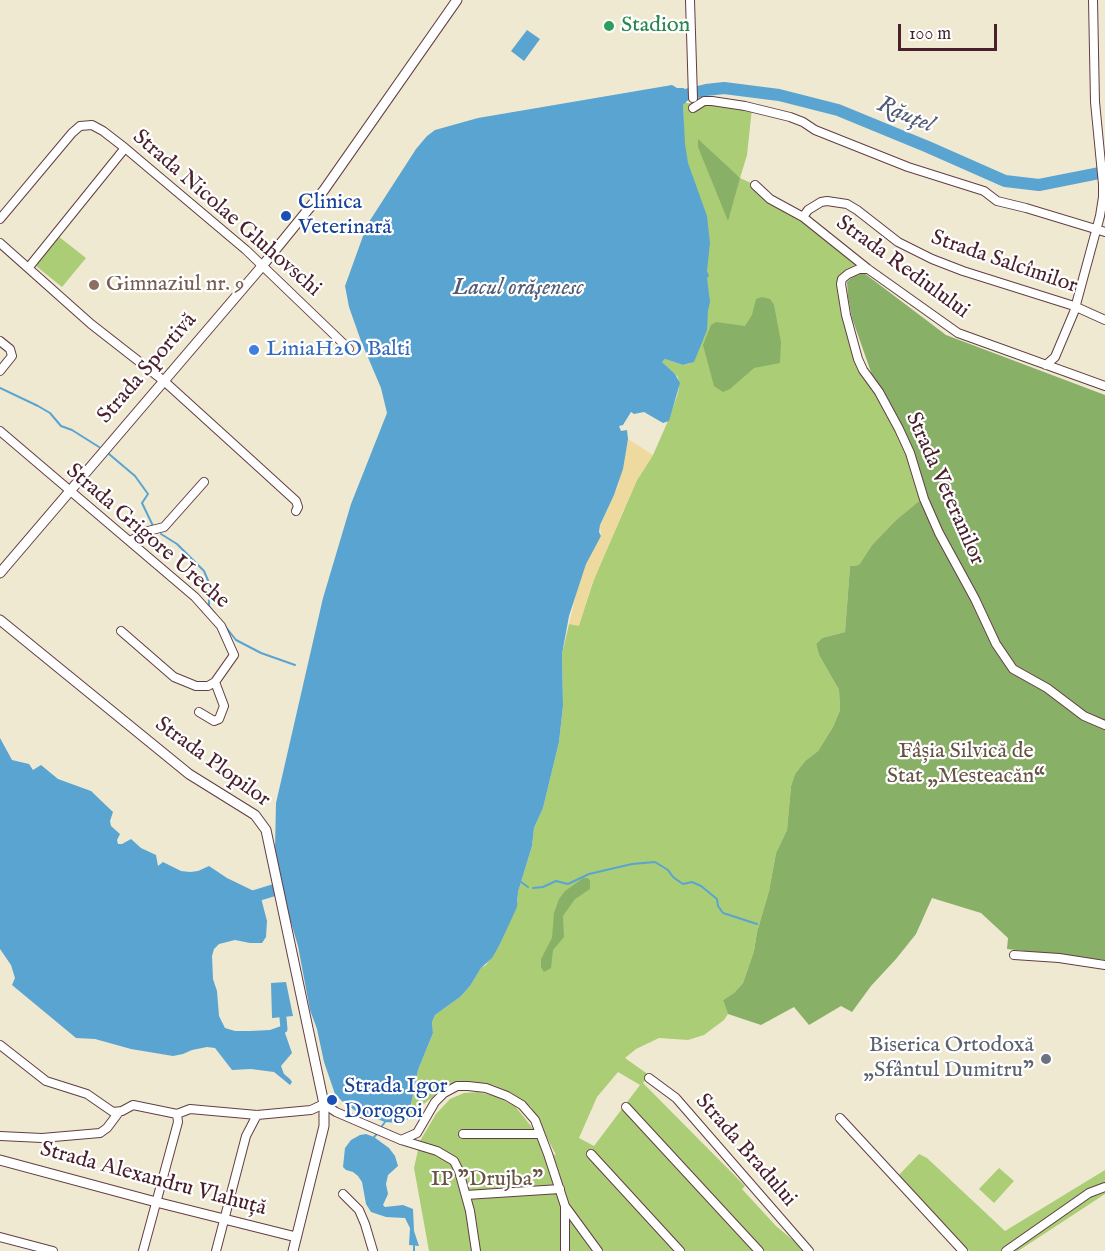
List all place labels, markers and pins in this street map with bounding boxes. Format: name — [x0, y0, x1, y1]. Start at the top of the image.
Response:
place label: Stadion — [621, 13, 690, 39]
marker: Stadion — [602, 19, 616, 33]
place label: Clinica Veterinară — [298, 190, 392, 242]
marker: Clinica Veterinară — [279, 209, 293, 223]
place label: Gimnaziul nr. 9 — [106, 272, 244, 298]
marker: Gimnaziul nr. 9 — [87, 278, 101, 292]
place label: LiniaH2O Balti — [266, 337, 410, 363]
marker: LiniaH2O Balti — [247, 343, 261, 357]
place label: Biserica Ortodoxă „Sfântul Dumitru” — [863, 1033, 1034, 1084]
marker: Biserica Ortodoxă „Sfântul Dumitru” — [1039, 1052, 1053, 1066]
place label: Strada Igor Dorogoi — [344, 1074, 448, 1126]
marker: Strada Igor Dorogoi — [325, 1093, 339, 1107]

